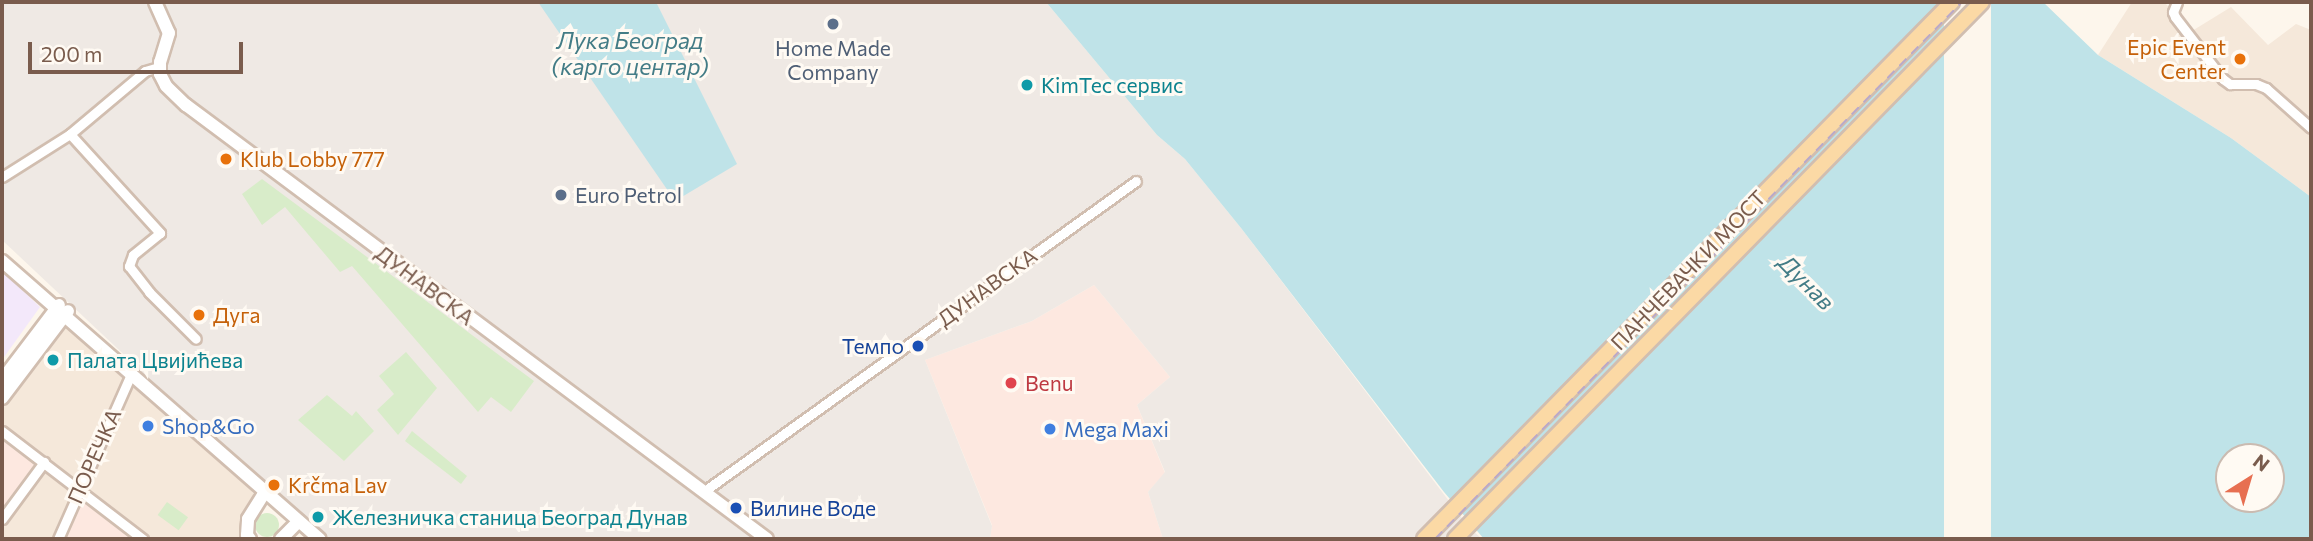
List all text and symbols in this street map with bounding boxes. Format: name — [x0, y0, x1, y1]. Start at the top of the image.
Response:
marker: Home Made Company — [825, 16, 841, 32]
water label: Лука Београд (карго центар) — [551, 26, 709, 80]
scale bar — [32, 28, 247, 72]
place label: Epic Event Center — [2127, 34, 2226, 84]
place label: Home Made Company — [775, 35, 891, 85]
text: 200 m — [41, 41, 102, 66]
marker: Epic Event Center — [2232, 51, 2248, 67]
place label: KimTec сервис — [1041, 72, 1183, 98]
marker: KimTec сервис — [1019, 77, 1035, 93]
place label: Klub Lobby 777 — [240, 146, 385, 172]
marker: Klub Lobby 777 — [218, 151, 234, 167]
place label: Euro Petrol — [575, 182, 682, 208]
street label: ПАНЧЕВАЧКИ МОСТ — [1605, 185, 1771, 355]
marker: Euro Petrol — [553, 187, 569, 203]
street label: ДУНАВСКА — [371, 240, 479, 330]
street label: ДУНАВСКА — [932, 243, 1042, 331]
water label: Дунав — [1774, 249, 1840, 315]
place label: Дуга — [213, 302, 260, 328]
marker: Дуга — [191, 307, 207, 323]
place label: Темпо — [842, 333, 904, 359]
marker: Темпо — [910, 338, 926, 354]
place label: Палата Цвијићева — [67, 347, 243, 373]
marker: Палата Цвијићева — [45, 352, 61, 368]
place label: Benu — [1025, 370, 1073, 396]
marker: Benu — [1003, 375, 1019, 391]
street label: ПОРЕЧКА — [62, 405, 126, 507]
place label: Shop&Go — [162, 413, 255, 439]
place label: Mega Maxi — [1064, 416, 1169, 442]
marker: Shop&Go — [140, 418, 156, 434]
marker: Mega Maxi — [1042, 421, 1058, 437]
north arrow — [2215, 443, 2285, 513]
text: N — [2249, 449, 2274, 476]
place label: Krčma Lav — [288, 472, 387, 498]
marker: Krčma Lav — [266, 477, 282, 493]
place label: Вилине Воде — [750, 495, 876, 521]
marker: Вилине Воде — [728, 500, 744, 516]
place label: Железничка станица Београд Дунав — [332, 504, 688, 530]
marker: Железничка станица Београд Дунав — [310, 509, 326, 525]

